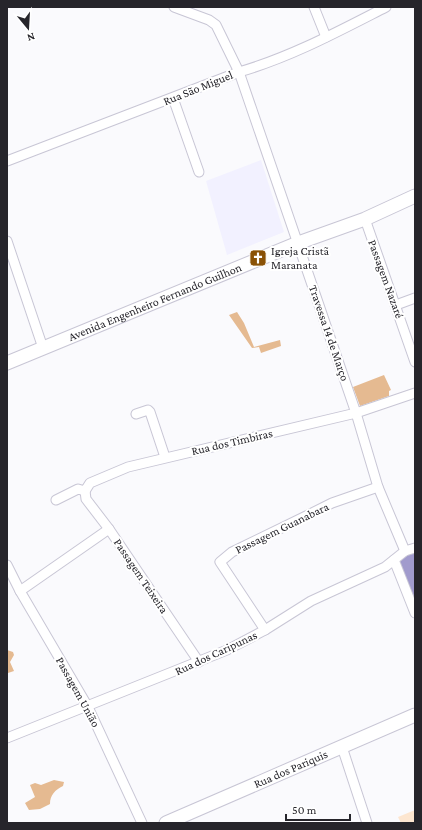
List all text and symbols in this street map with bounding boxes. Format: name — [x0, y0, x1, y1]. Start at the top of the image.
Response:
north arrow — [8, 8, 48, 48]
text: N — [25, 31, 37, 45]
street label: Rua São Miguel — [161, 68, 235, 108]
street label: Passagem Nazaré — [365, 238, 407, 320]
place label: Igreja Cristã Maranata — [271, 244, 330, 272]
church icon: Igreja Cristã Maranata — [248, 248, 268, 268]
street label: Avenida Engenheiro Fernando Guilhon — [66, 260, 244, 344]
street label: Travessa 14 de Março — [306, 283, 352, 383]
street label: Rua dos Timbiras — [190, 426, 274, 458]
street label: Passagem Guanabara — [233, 499, 331, 557]
street label: Passagem Teixeira — [111, 536, 171, 616]
street label: Rua dos Caripunas — [173, 628, 260, 678]
street label: Passagem União — [53, 654, 103, 730]
street label: Rua dos Pariquis — [252, 747, 330, 791]
scale bar — [286, 796, 350, 822]
text: 50 m — [292, 803, 317, 817]

